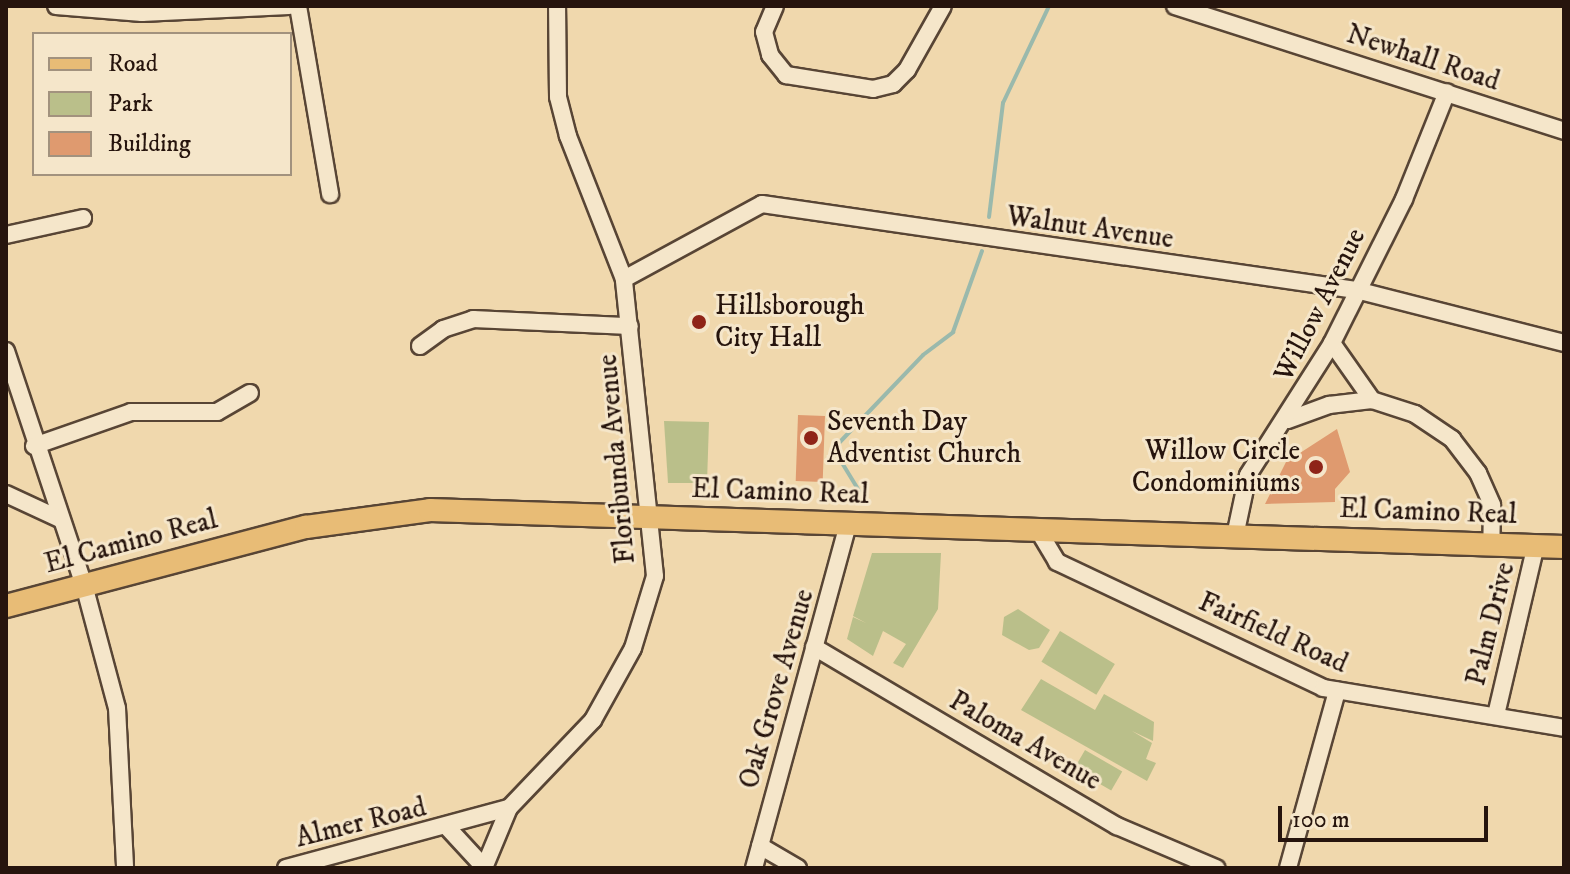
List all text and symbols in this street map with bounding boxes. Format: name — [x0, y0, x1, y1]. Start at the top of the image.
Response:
street label: Newhall Road — [1342, 17, 1504, 99]
legend — [32, 32, 292, 176]
text: Road — [108, 49, 158, 79]
text: Park — [108, 89, 153, 119]
text: Building — [108, 129, 191, 159]
street label: Walnut Avenue — [1004, 200, 1176, 256]
street label: Willow Avenue — [1267, 223, 1373, 387]
place label: Hillsborough City Hall — [715, 289, 864, 355]
marker: Hillsborough City Hall — [690, 313, 708, 331]
street label: Floribunda Avenue — [591, 353, 643, 565]
place label: Seventh Day Adventist Church — [827, 405, 1021, 471]
marker: Seventh Day Adventist Church — [802, 429, 820, 447]
place label: Willow Circle Condominiums — [1132, 434, 1300, 500]
marker: Willow Circle Condominiums — [1307, 458, 1325, 476]
street label: El Camino Real — [691, 472, 869, 512]
street label: El Camino Real — [1339, 492, 1517, 532]
street label: El Camino Real — [41, 503, 221, 581]
street label: Palm Drive — [1459, 559, 1523, 689]
street label: Oak Grove Avenue — [732, 585, 822, 793]
street label: Fairfield Road — [1193, 585, 1353, 681]
street label: Paloma Avenue — [943, 684, 1107, 798]
scale bar — [1282, 790, 1492, 840]
street label: Almer Road — [292, 791, 430, 855]
text: 100 m — [1292, 805, 1350, 835]

